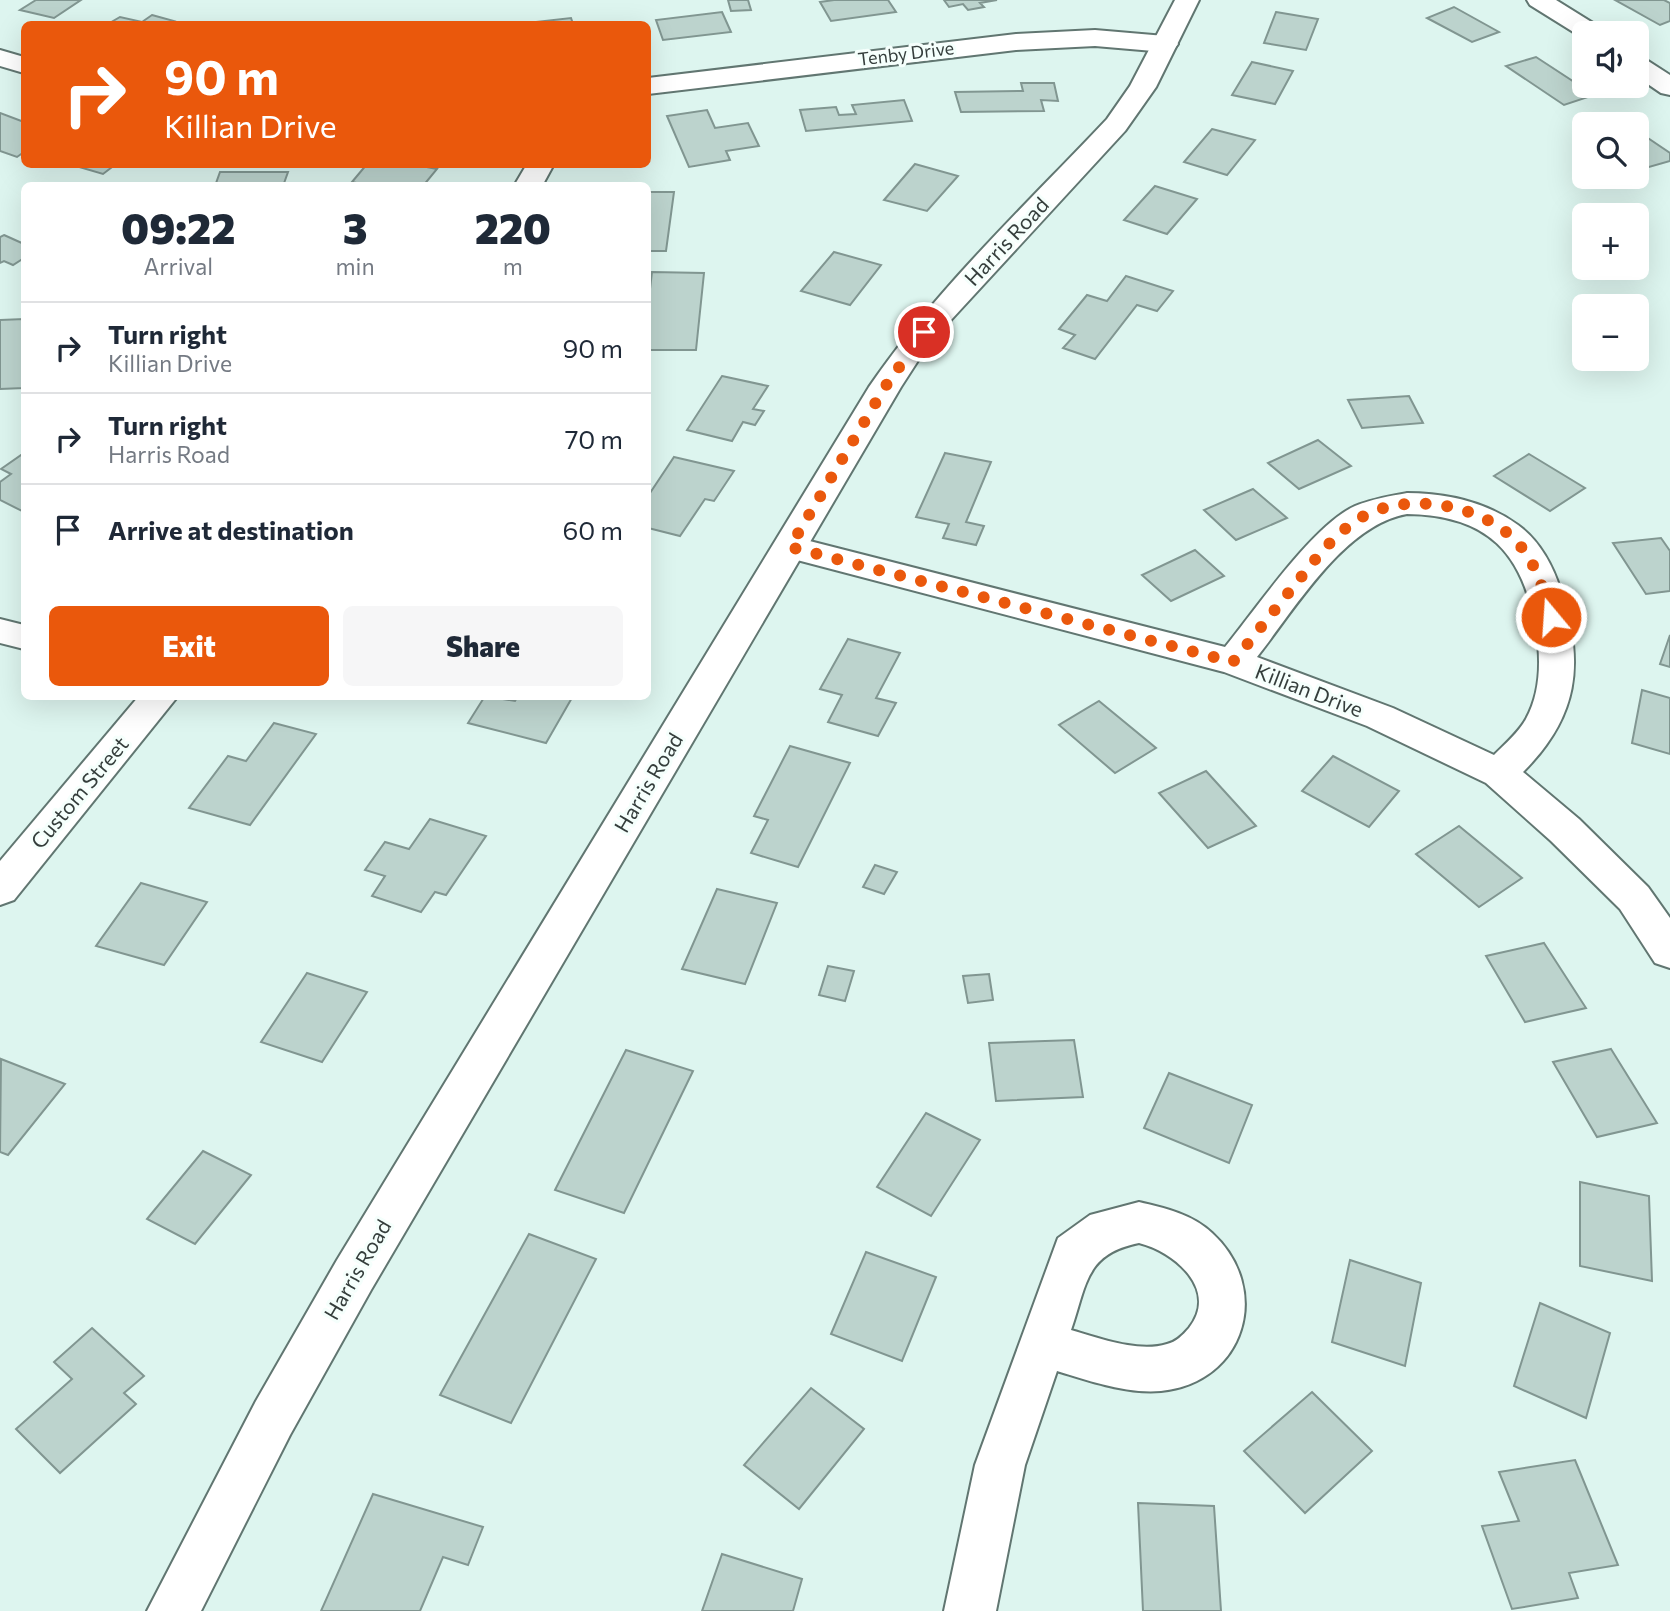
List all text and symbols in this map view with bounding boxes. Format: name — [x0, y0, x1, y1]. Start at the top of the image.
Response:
map controls — [1572, 21, 1649, 371]
button: sound — [1572, 21, 1649, 98]
street label: Tenby Drive — [857, 36, 955, 70]
text: 90 m — [164, 45, 279, 105]
icon: right — [49, 49, 140, 140]
text: Killian Drive — [164, 105, 337, 145]
button: search — [1572, 112, 1649, 189]
street label: Harris Road — [959, 192, 1053, 290]
text: 09:22 — [121, 201, 236, 253]
text: 3 — [343, 201, 368, 253]
text: 220 — [475, 201, 551, 253]
button: + — [1572, 203, 1649, 280]
text: Arrival — [143, 252, 213, 280]
text: min — [336, 252, 375, 280]
text: m — [503, 252, 523, 280]
button: − — [1572, 294, 1649, 371]
pin — [894, 302, 954, 362]
icon: arrive — [905, 313, 943, 351]
text: Turn right — [108, 318, 227, 349]
icon: right — [49, 329, 87, 367]
text: 90 m — [563, 332, 623, 363]
text: Killian Drive — [108, 349, 232, 377]
text: Turn right — [108, 409, 227, 440]
icon: right — [49, 420, 87, 458]
text: 70 m — [565, 423, 623, 454]
text: Harris Road — [108, 440, 230, 468]
icon: arrive — [49, 511, 87, 549]
text: Arrive at destination — [108, 514, 354, 545]
text: 60 m — [563, 514, 623, 545]
position arrow — [1514, 580, 1588, 654]
button: Exit — [49, 606, 329, 686]
button: Share — [343, 606, 623, 686]
street label: Killian Drive — [1252, 658, 1367, 722]
street label: Harris Road — [608, 728, 687, 836]
street label: Custom Street — [25, 731, 133, 853]
street label: Harris Road — [318, 1215, 395, 1324]

